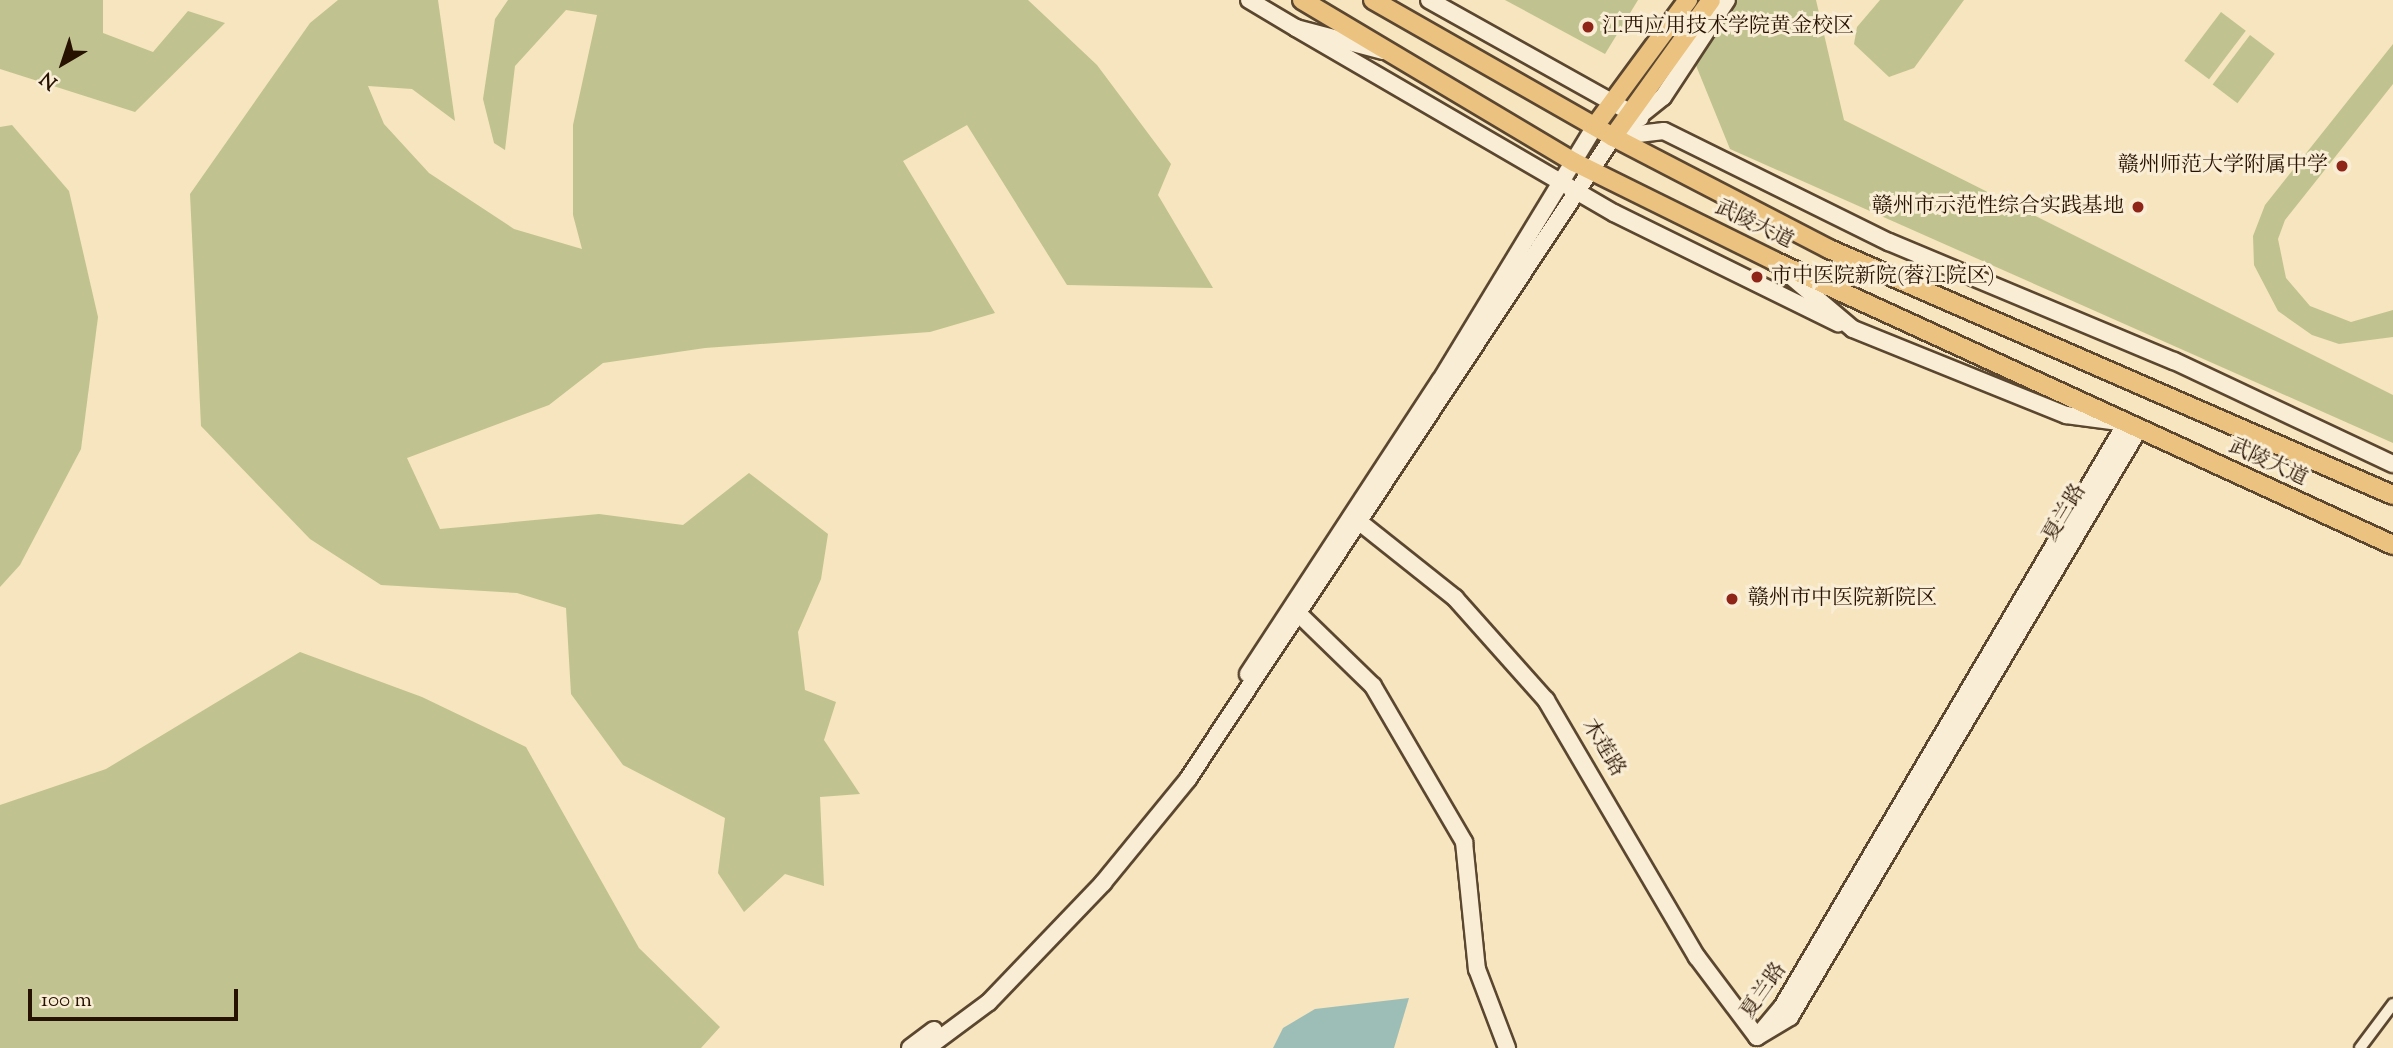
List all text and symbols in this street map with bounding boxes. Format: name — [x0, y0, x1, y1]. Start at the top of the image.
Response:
place label: 江西应用技术学院黄金校区 — [1602, 14, 1854, 40]
marker: 江西应用技术学院黄金校区 — [1580, 19, 1596, 35]
north arrow — [28, 28, 98, 98]
text: N — [35, 64, 64, 95]
place label: 赣州师范大学附属中学 — [2118, 153, 2328, 179]
marker: 赣州师范大学附属中学 — [2334, 158, 2350, 174]
place label: 赣州市示范性综合实践基地 — [1872, 194, 2124, 220]
street label: 武陵大道 — [1711, 195, 1797, 255]
marker: 赣州市示范性综合实践基地 — [2130, 199, 2146, 215]
place label: 市中医院新院(蓉江院区) — [1771, 264, 1995, 290]
marker: 市中医院新院(蓉江院区) — [1749, 269, 1765, 285]
street label: 武陵大道 — [2225, 434, 2311, 492]
street label: 夏兰路 — [2038, 480, 2092, 546]
place label: 赣州市中医院新院区 — [1748, 586, 1937, 612]
marker: 赣州市中医院新院区 — [1722, 589, 1742, 609]
street label: 木莲路 — [1576, 715, 1630, 781]
street label: 夏兰路 — [1736, 958, 1792, 1024]
scale bar — [32, 974, 242, 1018]
text: 100 m — [41, 986, 92, 1016]

